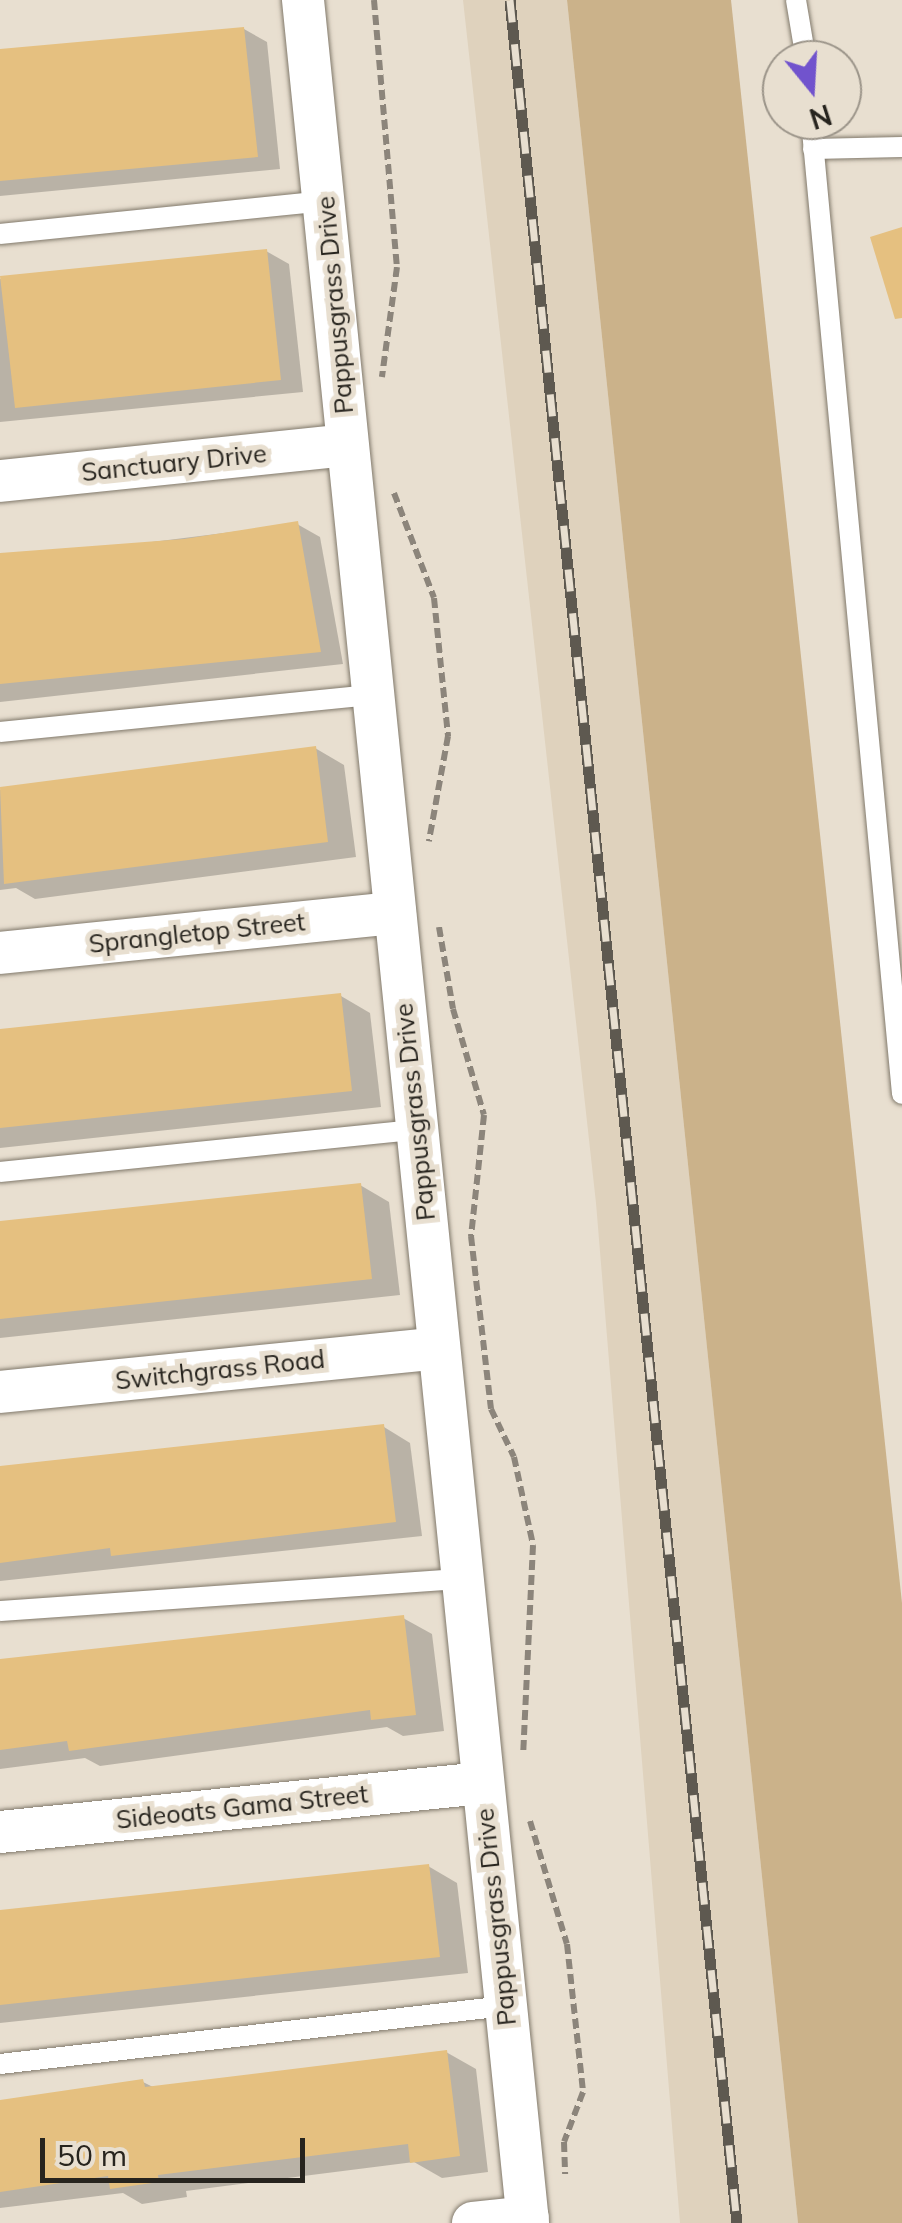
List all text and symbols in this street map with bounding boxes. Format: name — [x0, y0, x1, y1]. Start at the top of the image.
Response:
north arrow — [762, 40, 862, 140]
text: N — [805, 97, 836, 137]
street label: Pappusgrass Drive — [311, 195, 359, 415]
street label: Sanctuary Drive — [80, 438, 268, 488]
street label: Sprangletop Street — [87, 907, 307, 959]
street label: Pappusgrass Drive — [389, 1002, 441, 1222]
street label: Switchgrass Road — [114, 1344, 326, 1396]
street label: Sideoats Gama Street — [115, 1779, 369, 1835]
street label: Pappusgrass Drive — [470, 1807, 522, 2027]
scale bar — [45, 2118, 310, 2180]
text: 50 m — [57, 2136, 127, 2174]

